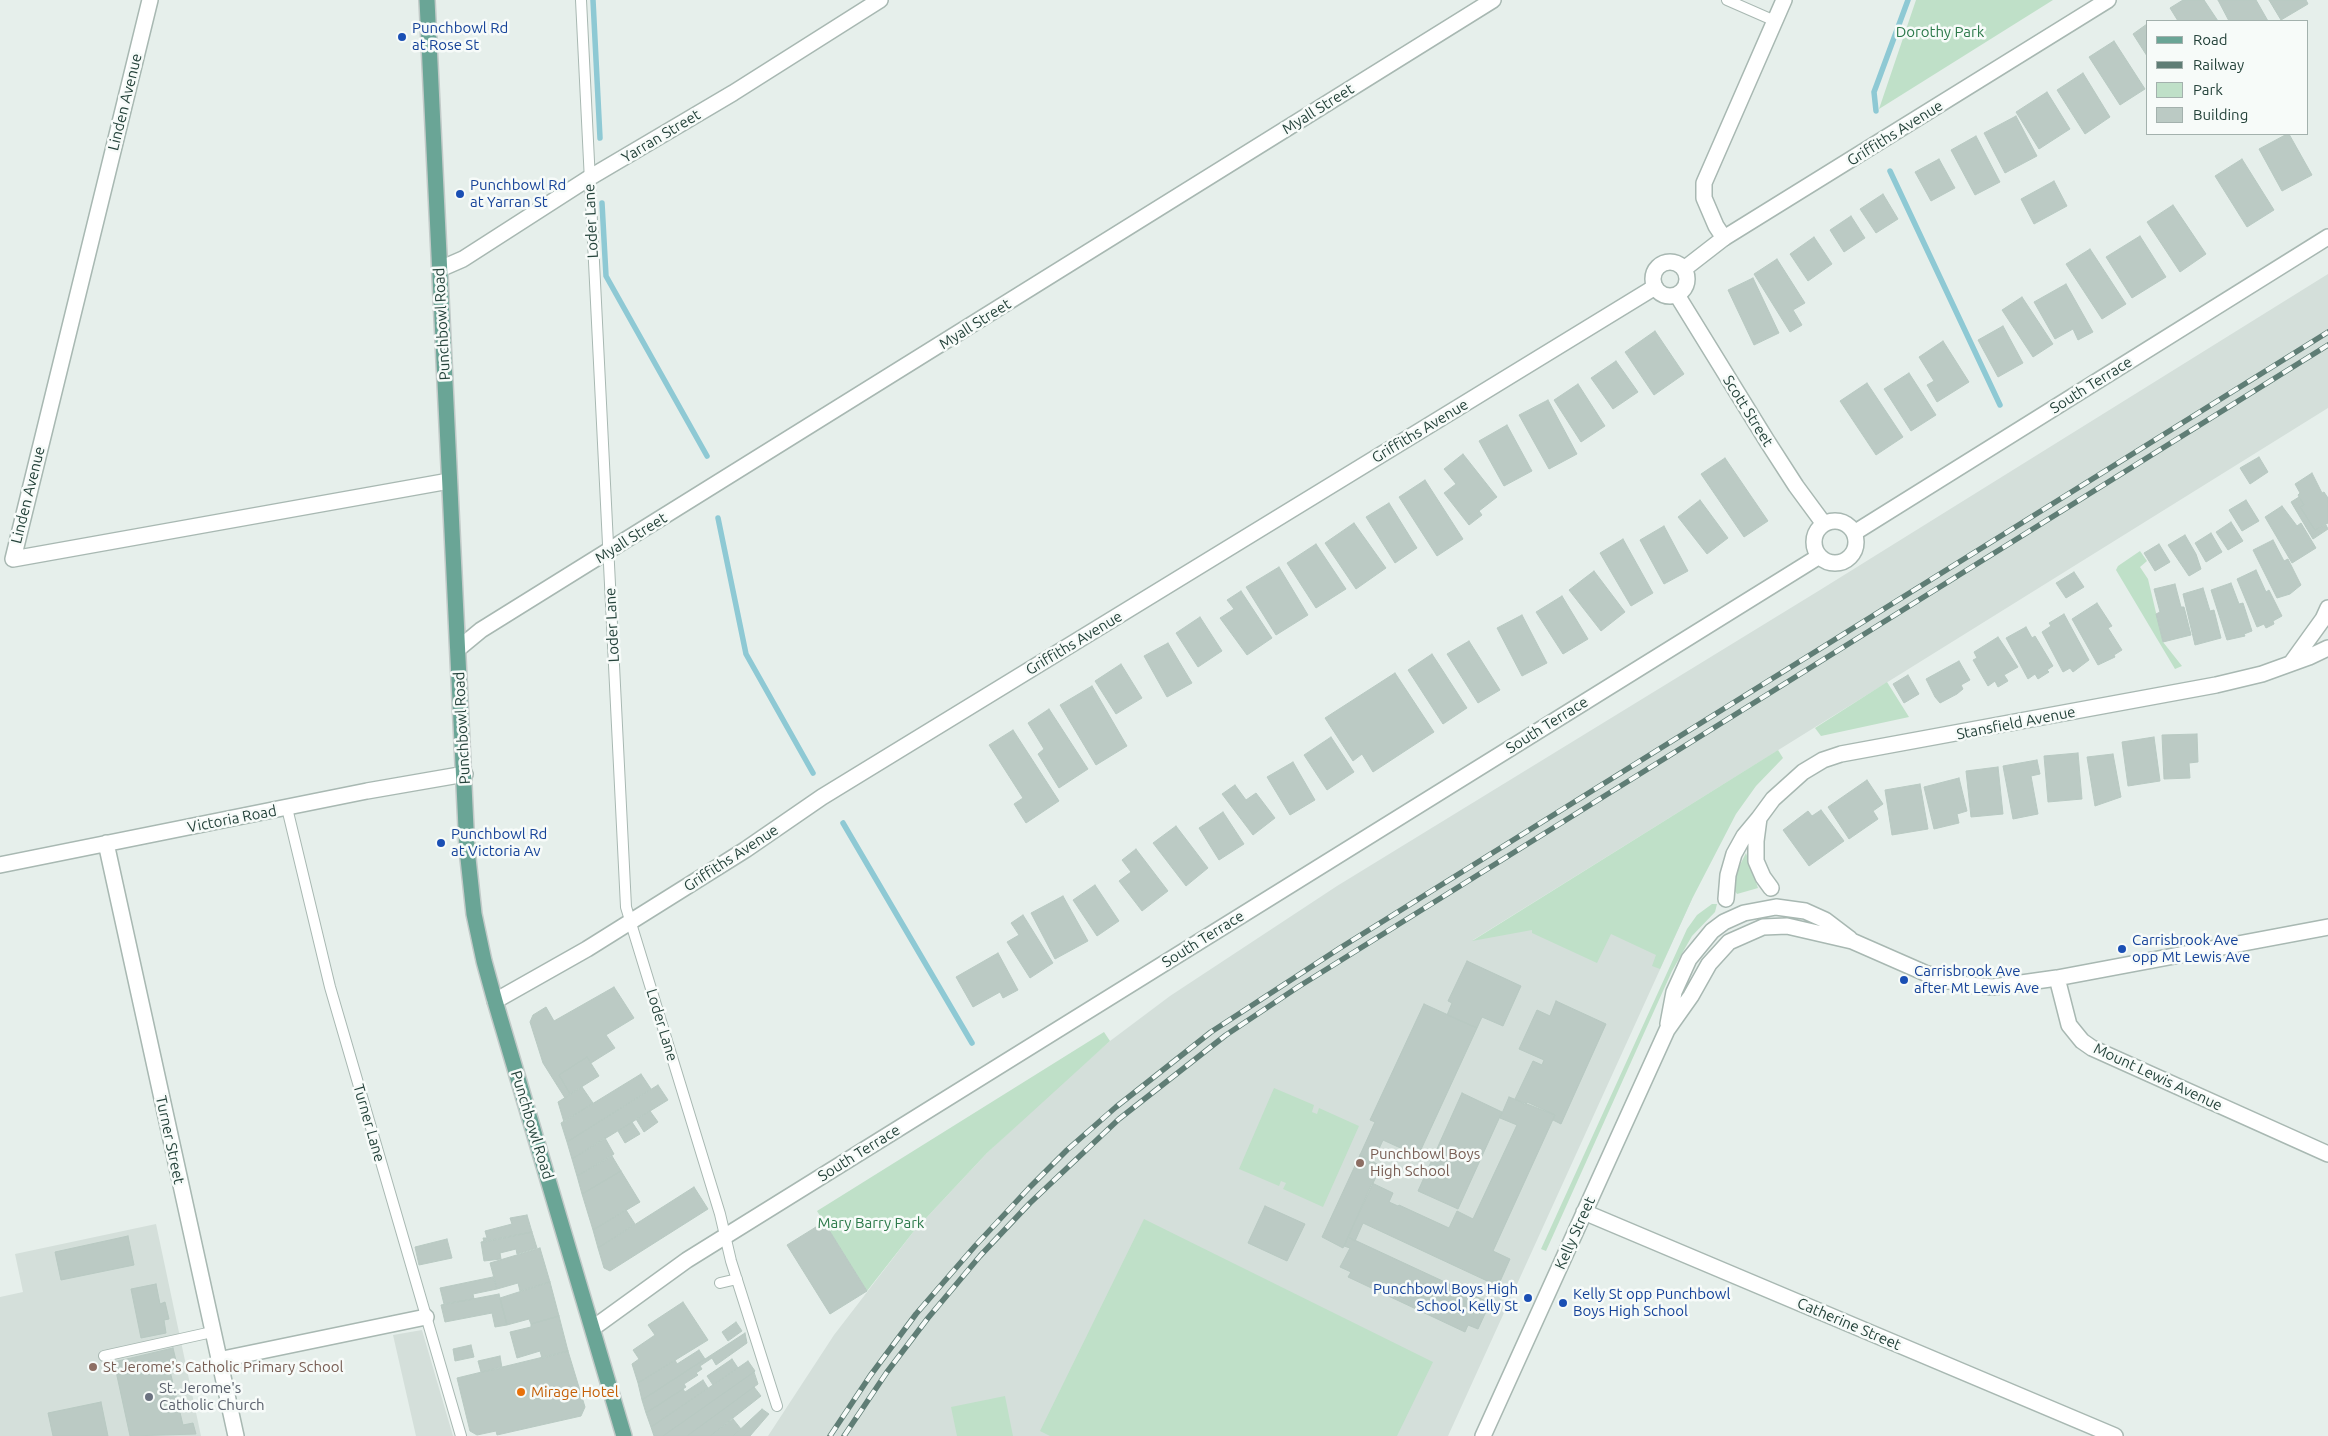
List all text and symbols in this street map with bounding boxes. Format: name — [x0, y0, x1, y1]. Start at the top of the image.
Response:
place label: Punchbowl Rd at Rose St — [412, 19, 508, 54]
legend — [2146, 20, 2308, 135]
park label: Dorothy Park — [1896, 23, 1984, 41]
marker: Punchbowl Rd at Rose St — [396, 31, 408, 43]
text: Road — [2193, 31, 2228, 48]
street label: Linden Avenue — [104, 52, 146, 152]
text: Railway — [2193, 56, 2244, 73]
street label: Myall Street — [1279, 80, 1357, 138]
text: Park — [2193, 81, 2223, 98]
street label: Griffiths Avenue — [1844, 96, 1946, 170]
street label: Yarran Street — [618, 105, 704, 167]
text: Building — [2193, 106, 2248, 123]
place label: Punchbowl Rd at Yarran St — [470, 176, 566, 211]
street label: Loder Lane — [580, 183, 602, 259]
marker: Punchbowl Rd at Yarran St — [454, 188, 466, 200]
street label: Punchbowl Road — [430, 267, 454, 381]
street label: Myall Street — [936, 295, 1014, 353]
street label: South Terrace — [2047, 353, 2135, 417]
street label: Scott Street — [1719, 372, 1777, 450]
street label: Griffiths Avenue — [1369, 395, 1471, 467]
street label: Linden Avenue — [7, 445, 49, 545]
street label: Myall Street — [592, 509, 670, 567]
street label: Loder Lane — [601, 587, 623, 663]
street label: Griffiths Avenue — [1023, 607, 1125, 679]
street label: Punchbowl Road — [450, 671, 474, 785]
street label: South Terrace — [1503, 693, 1591, 757]
street label: Stansfield Avenue — [1955, 703, 2077, 743]
street label: Victoria Road — [186, 802, 278, 836]
street label: Griffiths Avenue — [680, 821, 782, 895]
place label: Punchbowl Rd at Victoria Av — [451, 825, 547, 860]
marker: Punchbowl Rd at Victoria Av — [435, 837, 447, 849]
street label: South Terrace — [1159, 907, 1247, 971]
place label: Carrisbrook Ave opp Mt Lewis Ave — [2132, 931, 2250, 966]
marker: Carrisbrook Ave opp Mt Lewis Ave — [2116, 943, 2128, 955]
place label: Carrisbrook Ave after Mt Lewis Ave — [1914, 962, 2039, 997]
marker: Carrisbrook Ave after Mt Lewis Ave — [1898, 974, 1910, 986]
street label: Loder Lane — [642, 987, 682, 1063]
street label: Mount Lewis Avenue — [2091, 1039, 2225, 1115]
street label: Punchbowl Road — [507, 1068, 557, 1182]
street label: Turner Lane — [349, 1082, 389, 1164]
street label: Turner Street — [152, 1094, 188, 1186]
street label: South Terrace — [815, 1121, 903, 1185]
place label: Punchbowl Boys High School — [1370, 1145, 1480, 1180]
marker: Punchbowl Boys High School — [1354, 1157, 1366, 1169]
street label: Kelly Street — [1551, 1194, 1599, 1272]
park label: Mary Barry Park — [818, 1214, 924, 1232]
place label: Punchbowl Boys High School, Kelly St — [1373, 1280, 1518, 1315]
place label: Kelly St opp Punchbowl Boys High School — [1573, 1285, 1730, 1320]
marker: Punchbowl Boys High School, Kelly St — [1522, 1292, 1534, 1304]
street label: Catherine Street — [1794, 1294, 1904, 1354]
marker: Kelly St opp Punchbowl Boys High School — [1557, 1297, 1569, 1309]
place label: St Jerome's Catholic Primary School — [103, 1358, 344, 1376]
marker: St Jerome's Catholic Primary School — [87, 1361, 99, 1373]
place label: St. Jerome's Catholic Church — [159, 1379, 265, 1414]
place label: Mirage Hotel — [531, 1383, 619, 1401]
marker: Mirage Hotel — [515, 1386, 527, 1398]
marker: St. Jerome's Catholic Church — [143, 1391, 155, 1403]

